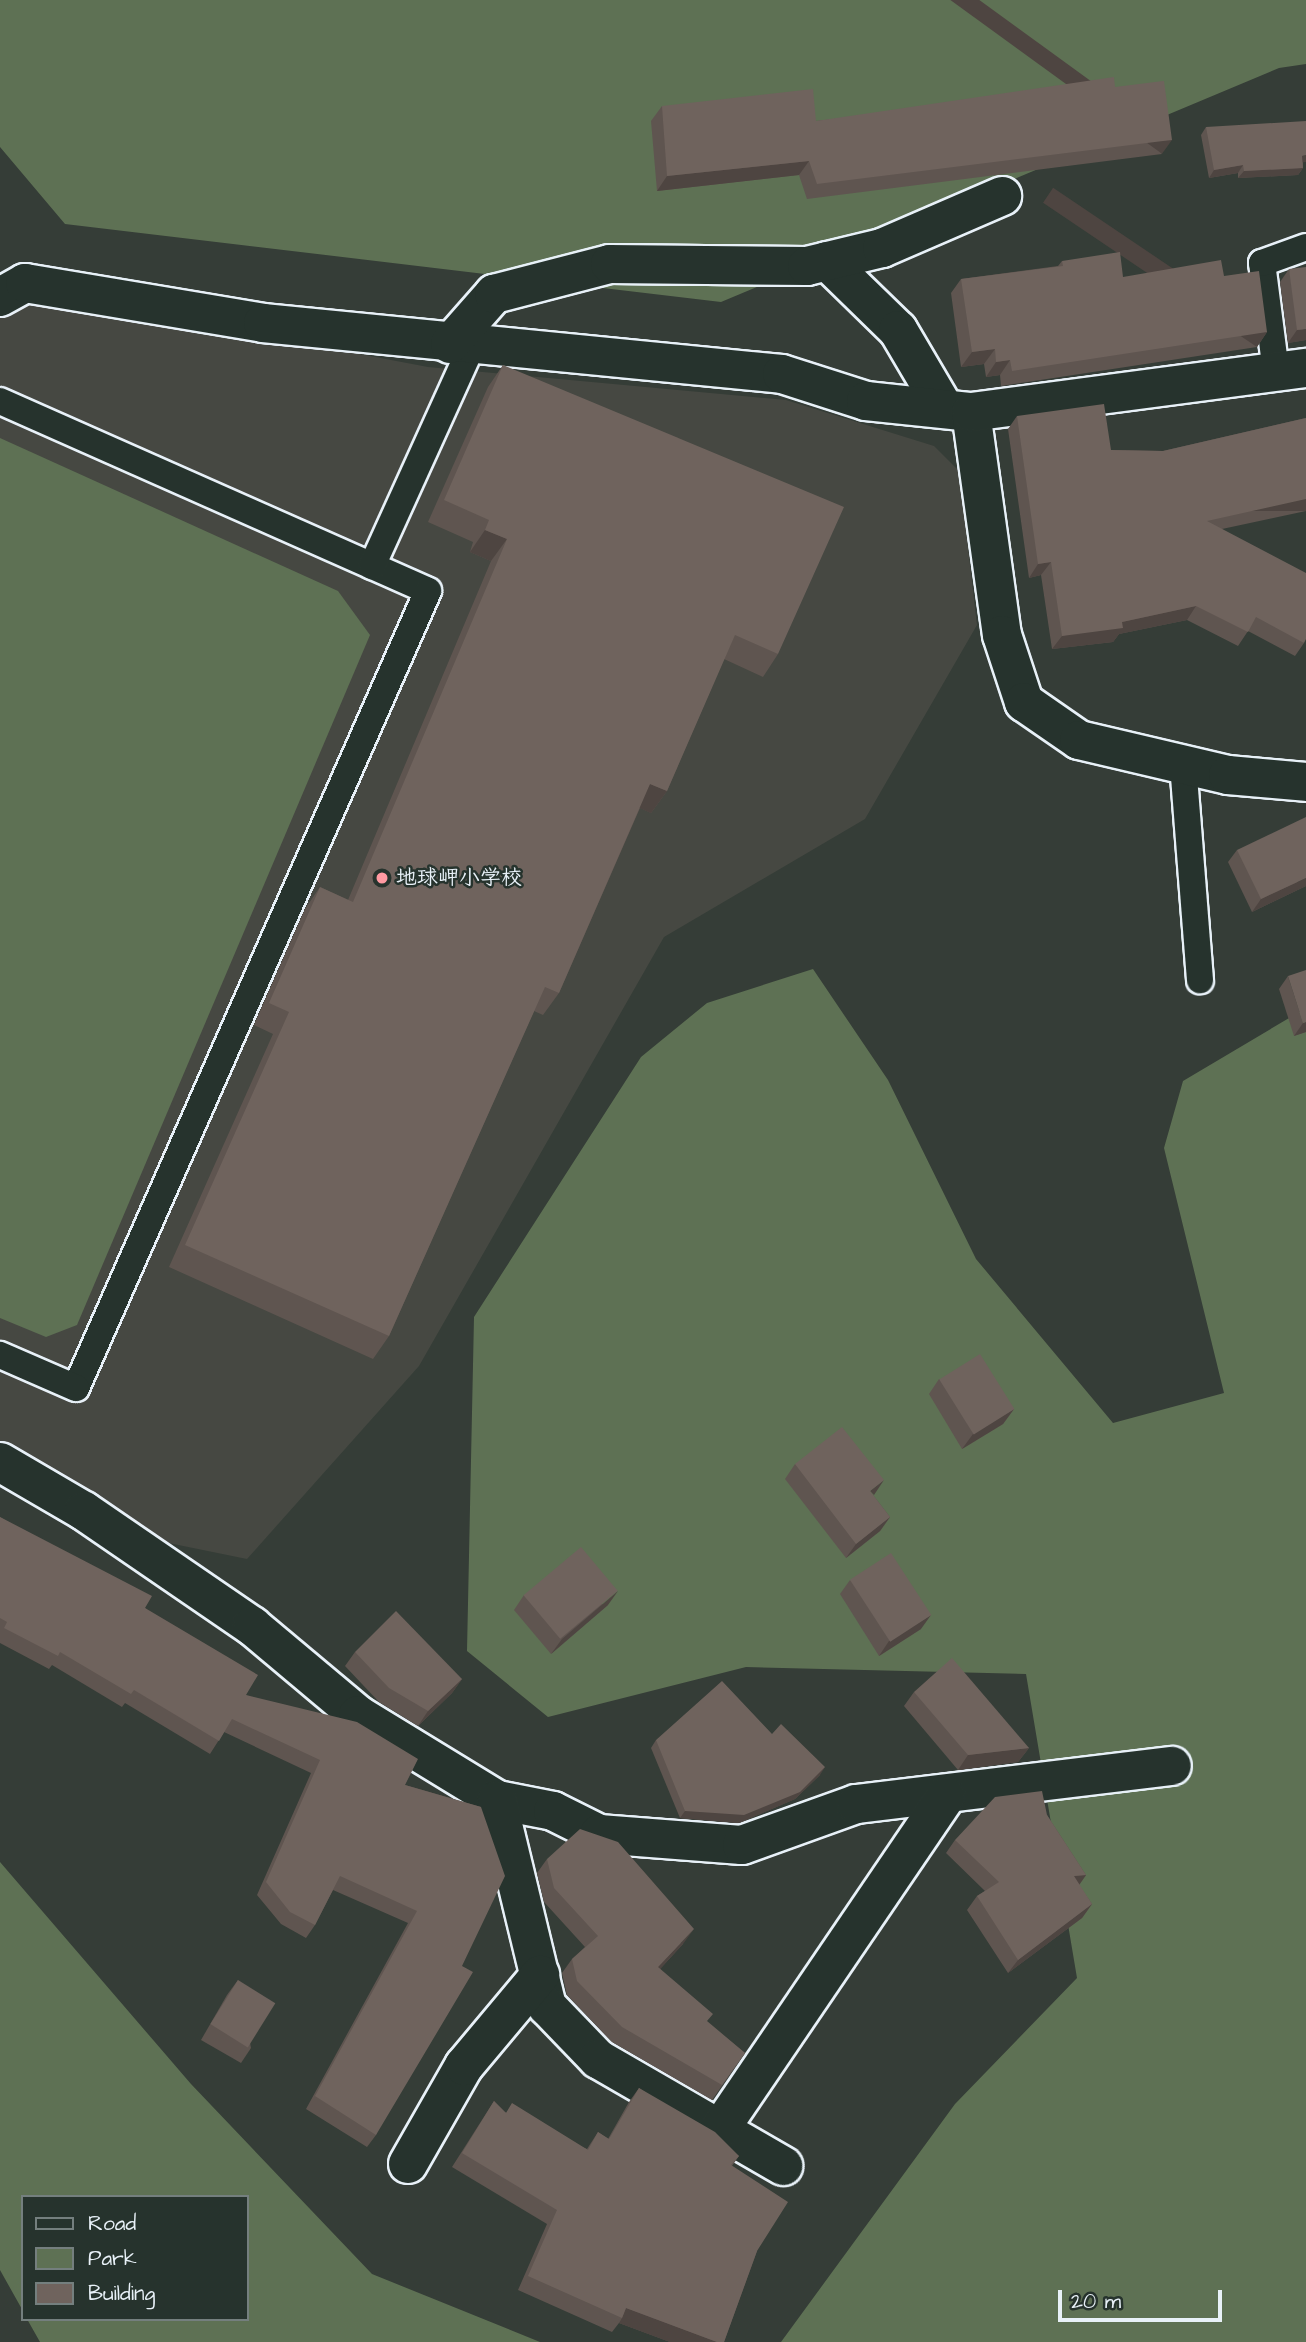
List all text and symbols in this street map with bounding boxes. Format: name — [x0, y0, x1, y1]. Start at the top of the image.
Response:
place label: 地球岬小学校 — [396, 865, 522, 891]
marker: 地球岬小学校 — [374, 870, 390, 886]
legend — [21, 2195, 248, 2321]
text: Road — [88, 2209, 136, 2238]
text: Park — [88, 2244, 137, 2273]
scale bar — [1061, 2276, 1226, 2320]
text: Building — [88, 2279, 155, 2308]
text: 20 m — [1071, 2287, 1121, 2316]

